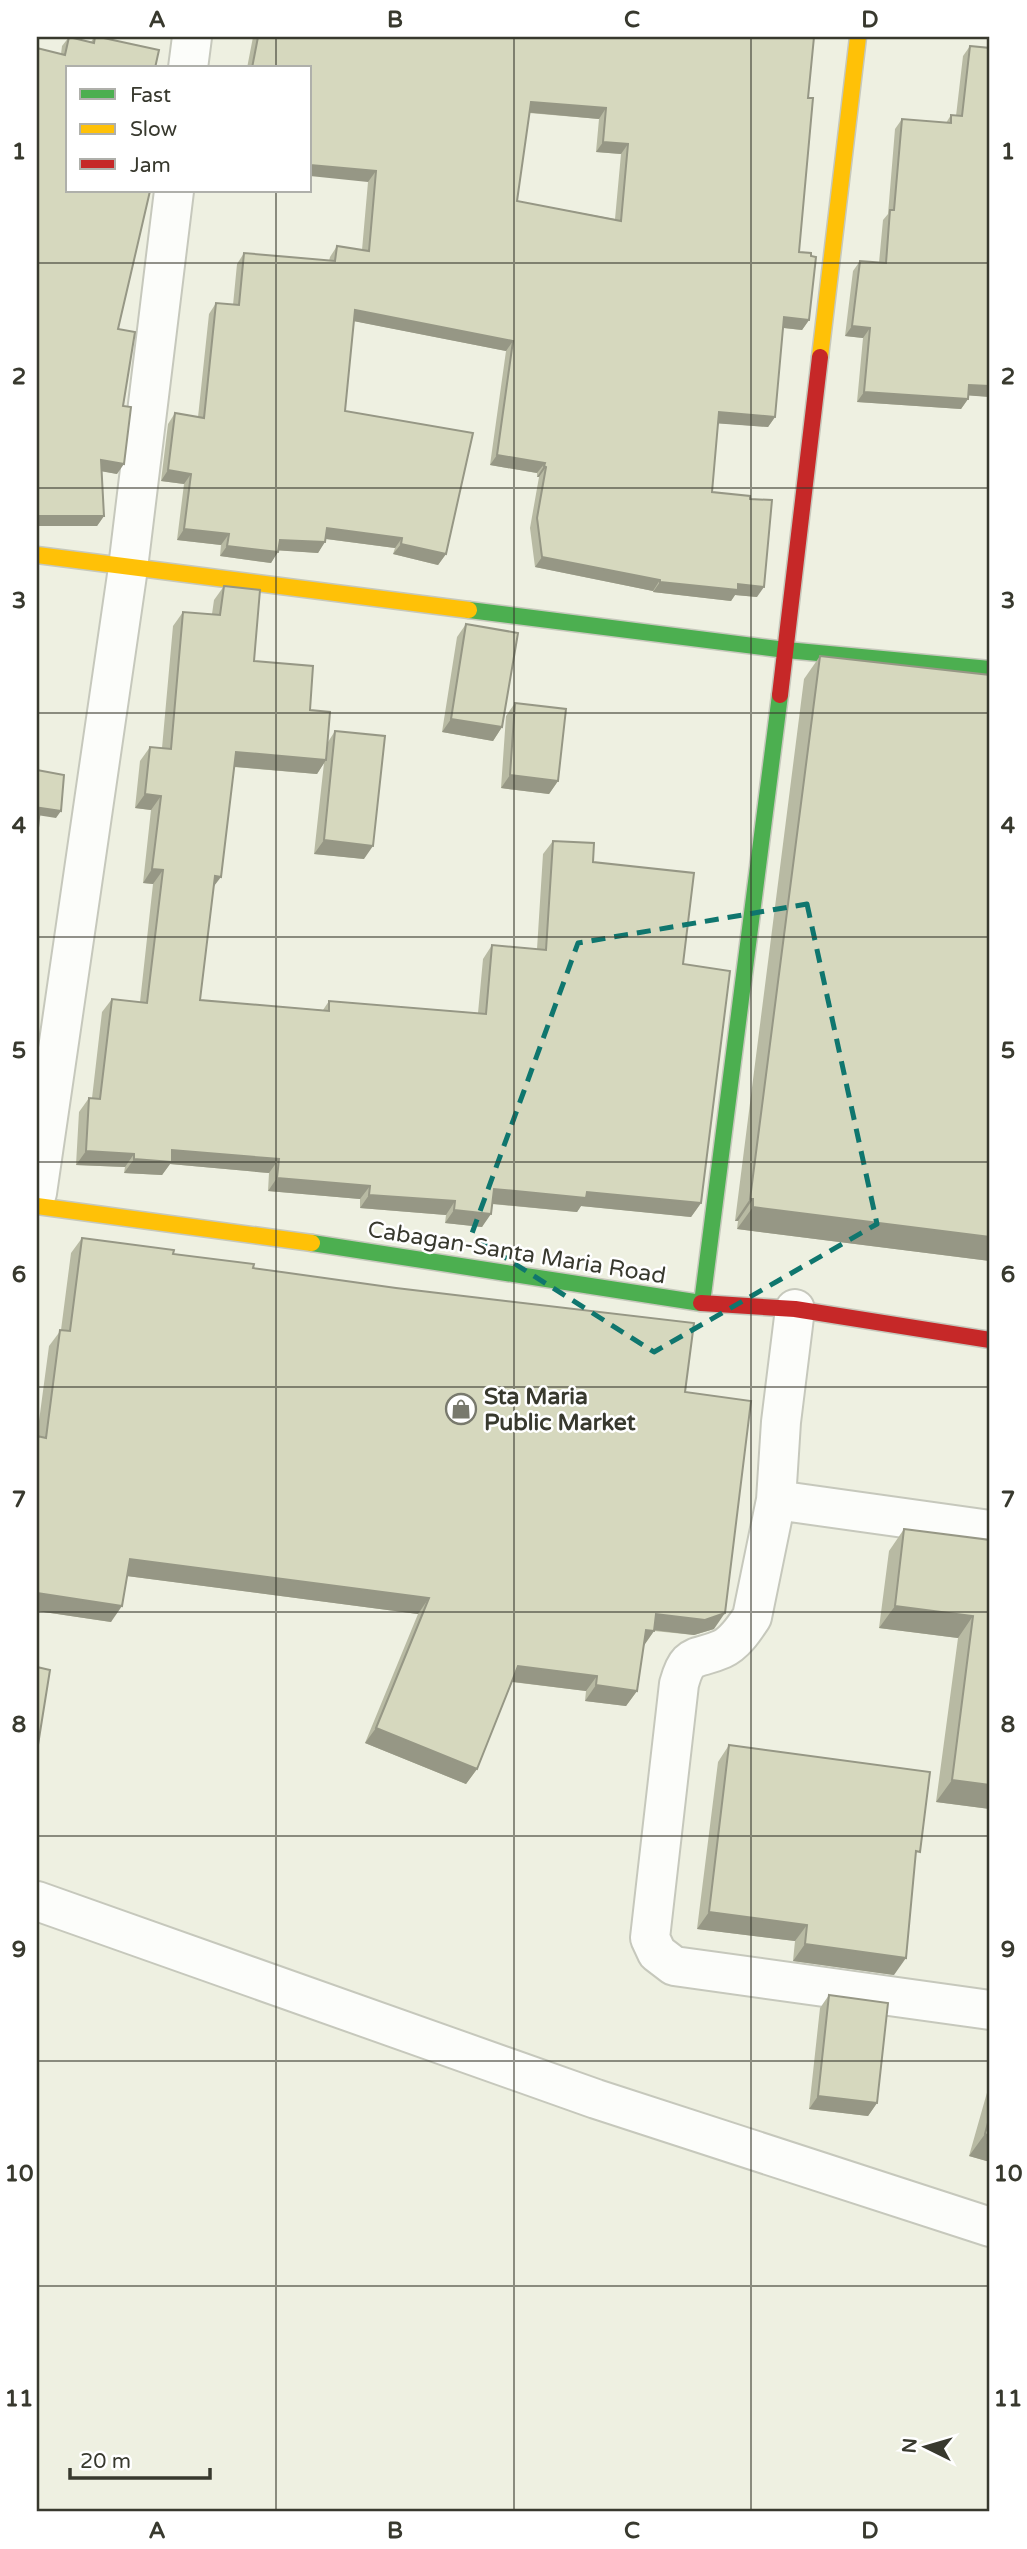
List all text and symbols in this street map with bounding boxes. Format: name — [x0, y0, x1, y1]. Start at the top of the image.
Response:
text: A — [148, 6, 166, 34]
text: B — [387, 6, 403, 34]
text: C — [624, 6, 640, 34]
text: D — [861, 6, 879, 34]
legend — [66, 66, 312, 192]
text: Fast — [130, 83, 171, 108]
text: Slow — [130, 117, 178, 142]
text: 1 — [12, 138, 26, 166]
text: 1 — [1001, 138, 1015, 166]
text: Jam — [130, 153, 171, 178]
text: 2 — [12, 363, 26, 391]
text: 2 — [1001, 363, 1015, 391]
text: 3 — [12, 587, 26, 615]
text: 3 — [1001, 587, 1015, 615]
text: 4 — [12, 812, 27, 840]
text: 4 — [1001, 812, 1016, 840]
text: 5 — [12, 1037, 26, 1065]
text: 5 — [1001, 1037, 1015, 1065]
street label: Cabagan-Santa Maria Road — [366, 1216, 668, 1290]
text: 6 — [12, 1261, 26, 1289]
text: 6 — [1001, 1261, 1015, 1289]
place label: Sta Maria Public Market — [484, 1383, 636, 1437]
shop icon: Sta Maria Public Market — [444, 1392, 478, 1426]
text: 7 — [12, 1486, 26, 1514]
text: 7 — [1001, 1486, 1015, 1514]
text: 8 — [12, 1711, 26, 1739]
text: 8 — [1001, 1711, 1015, 1739]
text: 9 — [12, 1936, 26, 1964]
text: 9 — [1001, 1936, 1015, 1964]
text: 10 — [5, 2160, 33, 2188]
text: 10 — [994, 2160, 1022, 2188]
text: 11 — [5, 2385, 33, 2413]
text: 11 — [994, 2385, 1022, 2413]
north arrow — [890, 2412, 960, 2482]
scale bar — [70, 2437, 210, 2481]
text: N — [898, 2437, 922, 2454]
text: 20 m — [80, 2449, 131, 2474]
text: A — [148, 2517, 166, 2545]
text: B — [387, 2517, 403, 2545]
text: C — [624, 2517, 640, 2545]
text: D — [861, 2517, 879, 2545]

